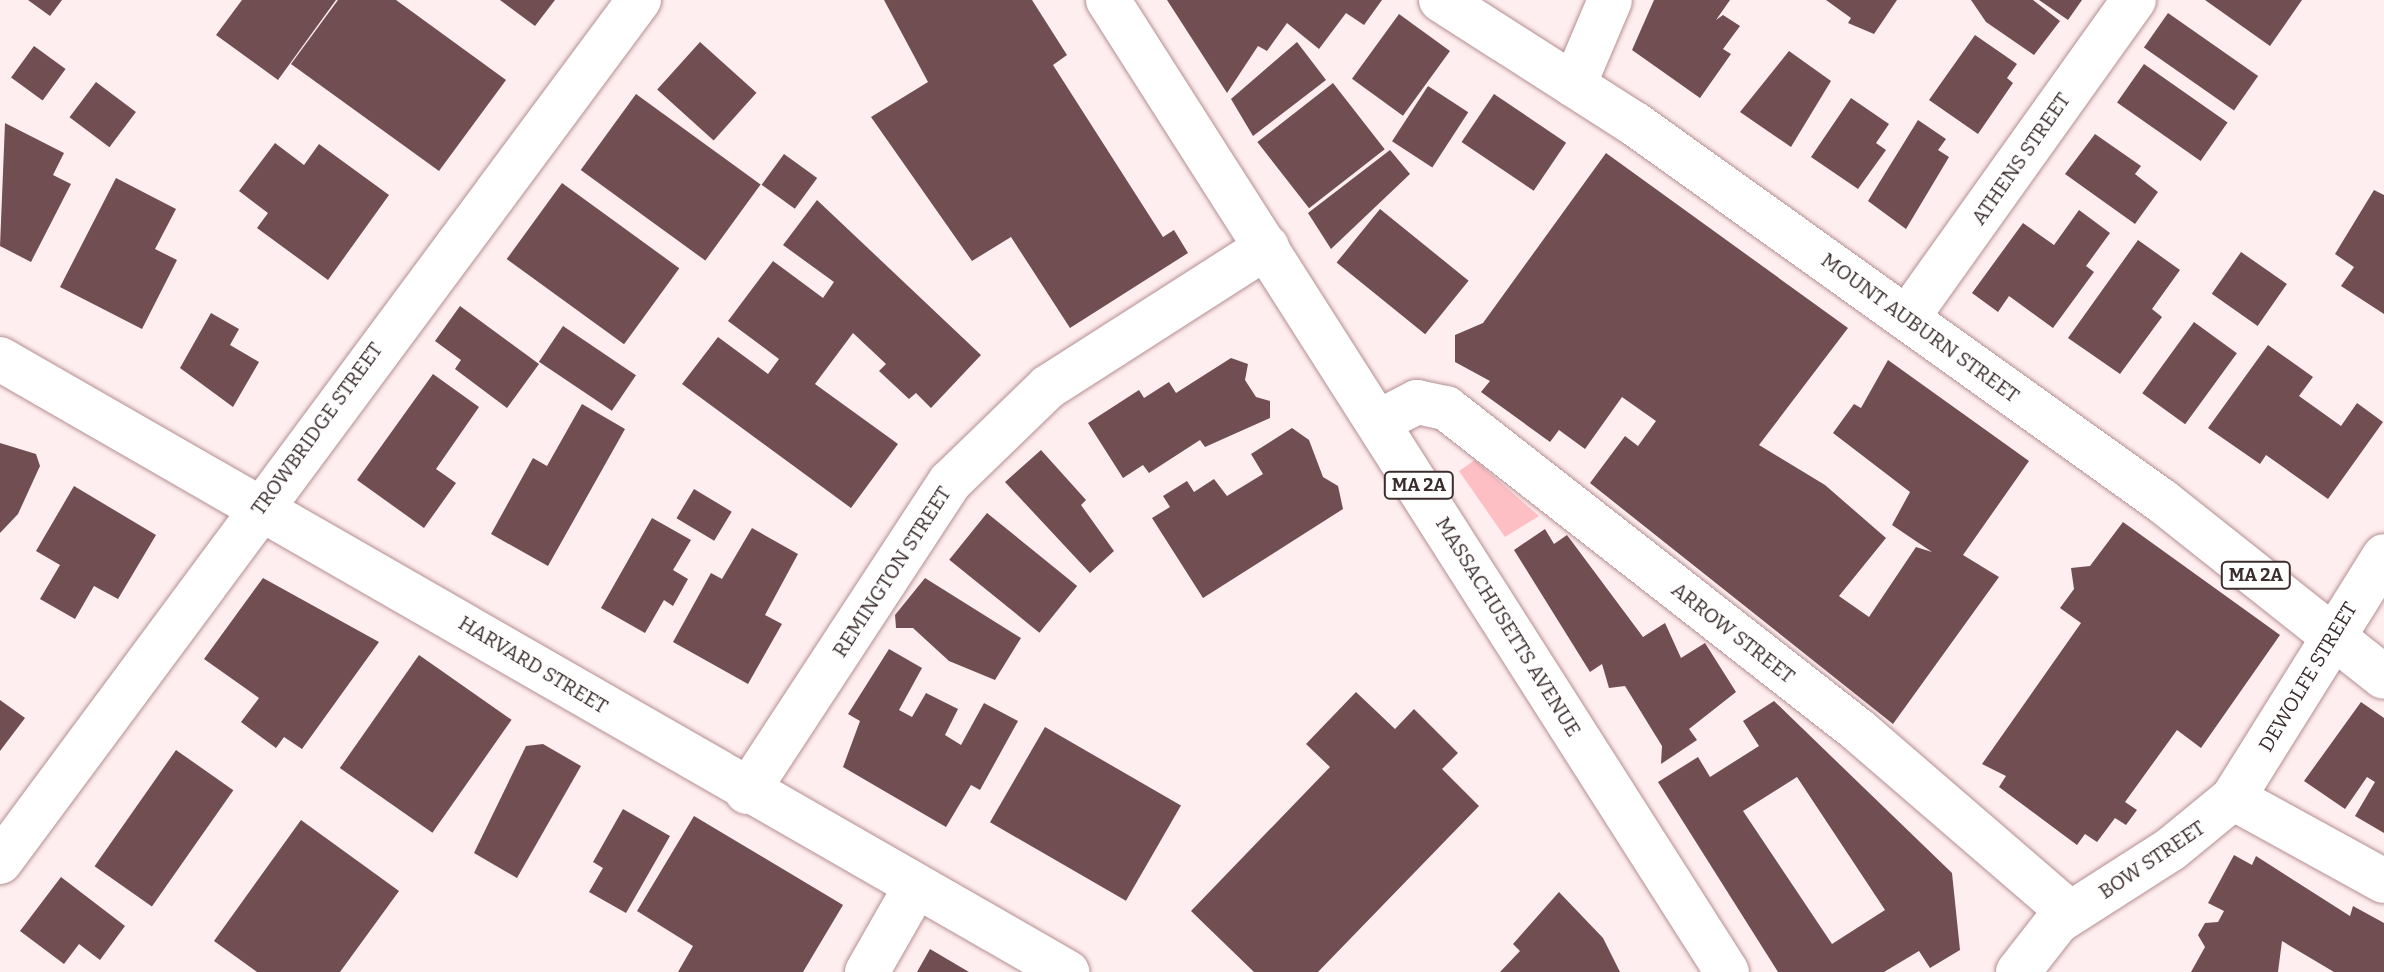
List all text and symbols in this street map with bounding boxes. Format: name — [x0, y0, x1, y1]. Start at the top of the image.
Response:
street label: ATHENS STREET — [1967, 89, 2075, 229]
street label: MOUNT AUBURN STREET — [1816, 248, 2024, 408]
street label: TROWBRIDGE STREET — [246, 338, 388, 520]
road number: MA 2A — [1383, 471, 1455, 499]
street label: REMINGTON STREET — [828, 482, 956, 662]
street label: MASSACHUSETTS AVENUE — [1430, 513, 1586, 741]
road number: MA 2A — [2220, 561, 2292, 589]
street label: ARROW STREET — [1667, 578, 1799, 688]
street label: DEWOLFE STREET — [2254, 598, 2362, 756]
street label: HARVARD STREET — [454, 611, 612, 719]
street label: BOW STREET — [2095, 816, 2209, 904]

